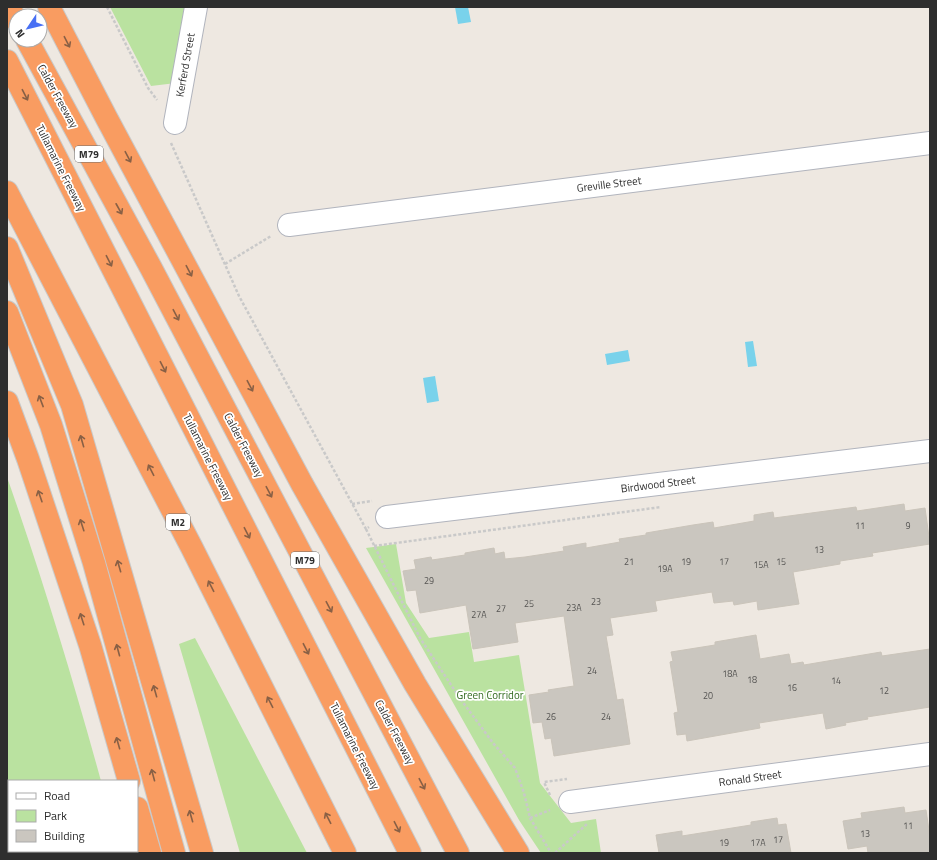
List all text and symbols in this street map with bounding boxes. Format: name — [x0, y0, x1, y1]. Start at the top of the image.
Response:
north arrow — [8, 8, 48, 48]
text: N — [11, 26, 29, 41]
street label: Kerferd Street — [171, 32, 199, 98]
one-way arrow — [64, 35, 71, 47]
street label: Calder Freeway — [34, 61, 83, 132]
one-way arrow — [21, 89, 29, 101]
street label: Tullamarine Freeway — [32, 122, 90, 215]
road number: M79 — [75, 146, 103, 162]
one-way arrow — [124, 151, 132, 163]
street label: Greville Street — [576, 172, 642, 196]
one-way arrow — [116, 203, 124, 215]
one-way arrow — [106, 255, 113, 267]
one-way arrow — [186, 265, 193, 277]
one-way arrow — [173, 308, 180, 320]
one-way arrow — [159, 361, 167, 373]
one-way arrow — [247, 380, 255, 392]
one-way arrow — [37, 396, 45, 408]
street label: Calder Freeway — [220, 410, 268, 481]
street label: Tullamarine Freeway — [179, 411, 237, 504]
one-way arrow — [78, 435, 85, 448]
one-way arrow — [147, 465, 155, 477]
street label: Birdwood Street — [620, 471, 696, 497]
one-way arrow — [265, 486, 273, 498]
one-way arrow — [36, 490, 44, 502]
road number: M2 — [166, 514, 190, 530]
one-way arrow — [78, 518, 85, 531]
house number: 11 — [855, 519, 865, 532]
house number: 9 — [905, 519, 911, 532]
one-way arrow — [244, 527, 251, 539]
house number: 13 — [814, 543, 824, 556]
road number: M79 — [291, 552, 319, 568]
house number: 21 — [624, 555, 634, 568]
house number: 19 — [681, 555, 691, 568]
house number: 17 — [719, 555, 729, 568]
house number: 15 — [776, 555, 786, 568]
house number: 15A — [753, 558, 769, 571]
one-way arrow — [115, 560, 122, 573]
house number: 19A — [657, 562, 673, 575]
house number: 29 — [424, 574, 434, 587]
one-way arrow — [207, 580, 214, 592]
house number: 23 — [591, 595, 601, 608]
house number: 25 — [524, 597, 534, 610]
one-way arrow — [326, 601, 333, 613]
house number: 23A — [566, 601, 582, 614]
house number: 27 — [496, 602, 506, 615]
house number: 27A — [471, 608, 487, 621]
one-way arrow — [78, 612, 85, 625]
one-way arrow — [114, 643, 121, 656]
one-way arrow — [303, 643, 310, 655]
house number: 24 — [587, 664, 597, 677]
house number: 18A — [722, 667, 738, 680]
house number: 18 — [747, 673, 757, 686]
house number: 14 — [831, 674, 841, 687]
house number: 16 — [787, 681, 797, 694]
one-way arrow — [151, 684, 158, 697]
house number: 12 — [879, 684, 889, 697]
park label: Green Corridor — [456, 687, 524, 703]
house number: 20 — [703, 689, 713, 702]
one-way arrow — [265, 696, 273, 708]
street label: Calder Freeway — [371, 697, 419, 768]
street label: Tullamarine Freeway — [326, 700, 384, 793]
house number: 26 — [546, 710, 556, 723]
house number: 24 — [601, 710, 611, 723]
one-way arrow — [114, 737, 122, 750]
street label: Ronald Street — [718, 766, 782, 790]
one-way arrow — [148, 769, 156, 782]
one-way arrow — [418, 778, 426, 790]
legend — [8, 780, 138, 852]
text: Road — [44, 786, 70, 805]
text: Park — [44, 806, 67, 825]
one-way arrow — [187, 809, 194, 822]
one-way arrow — [324, 812, 331, 824]
house number: 11 — [903, 819, 913, 832]
one-way arrow — [393, 821, 401, 833]
text: Building — [44, 826, 85, 845]
house number: 13 — [860, 827, 870, 840]
house number: 17 — [773, 833, 783, 846]
house number: 19 — [719, 836, 729, 849]
house number: 17A — [750, 836, 766, 849]

